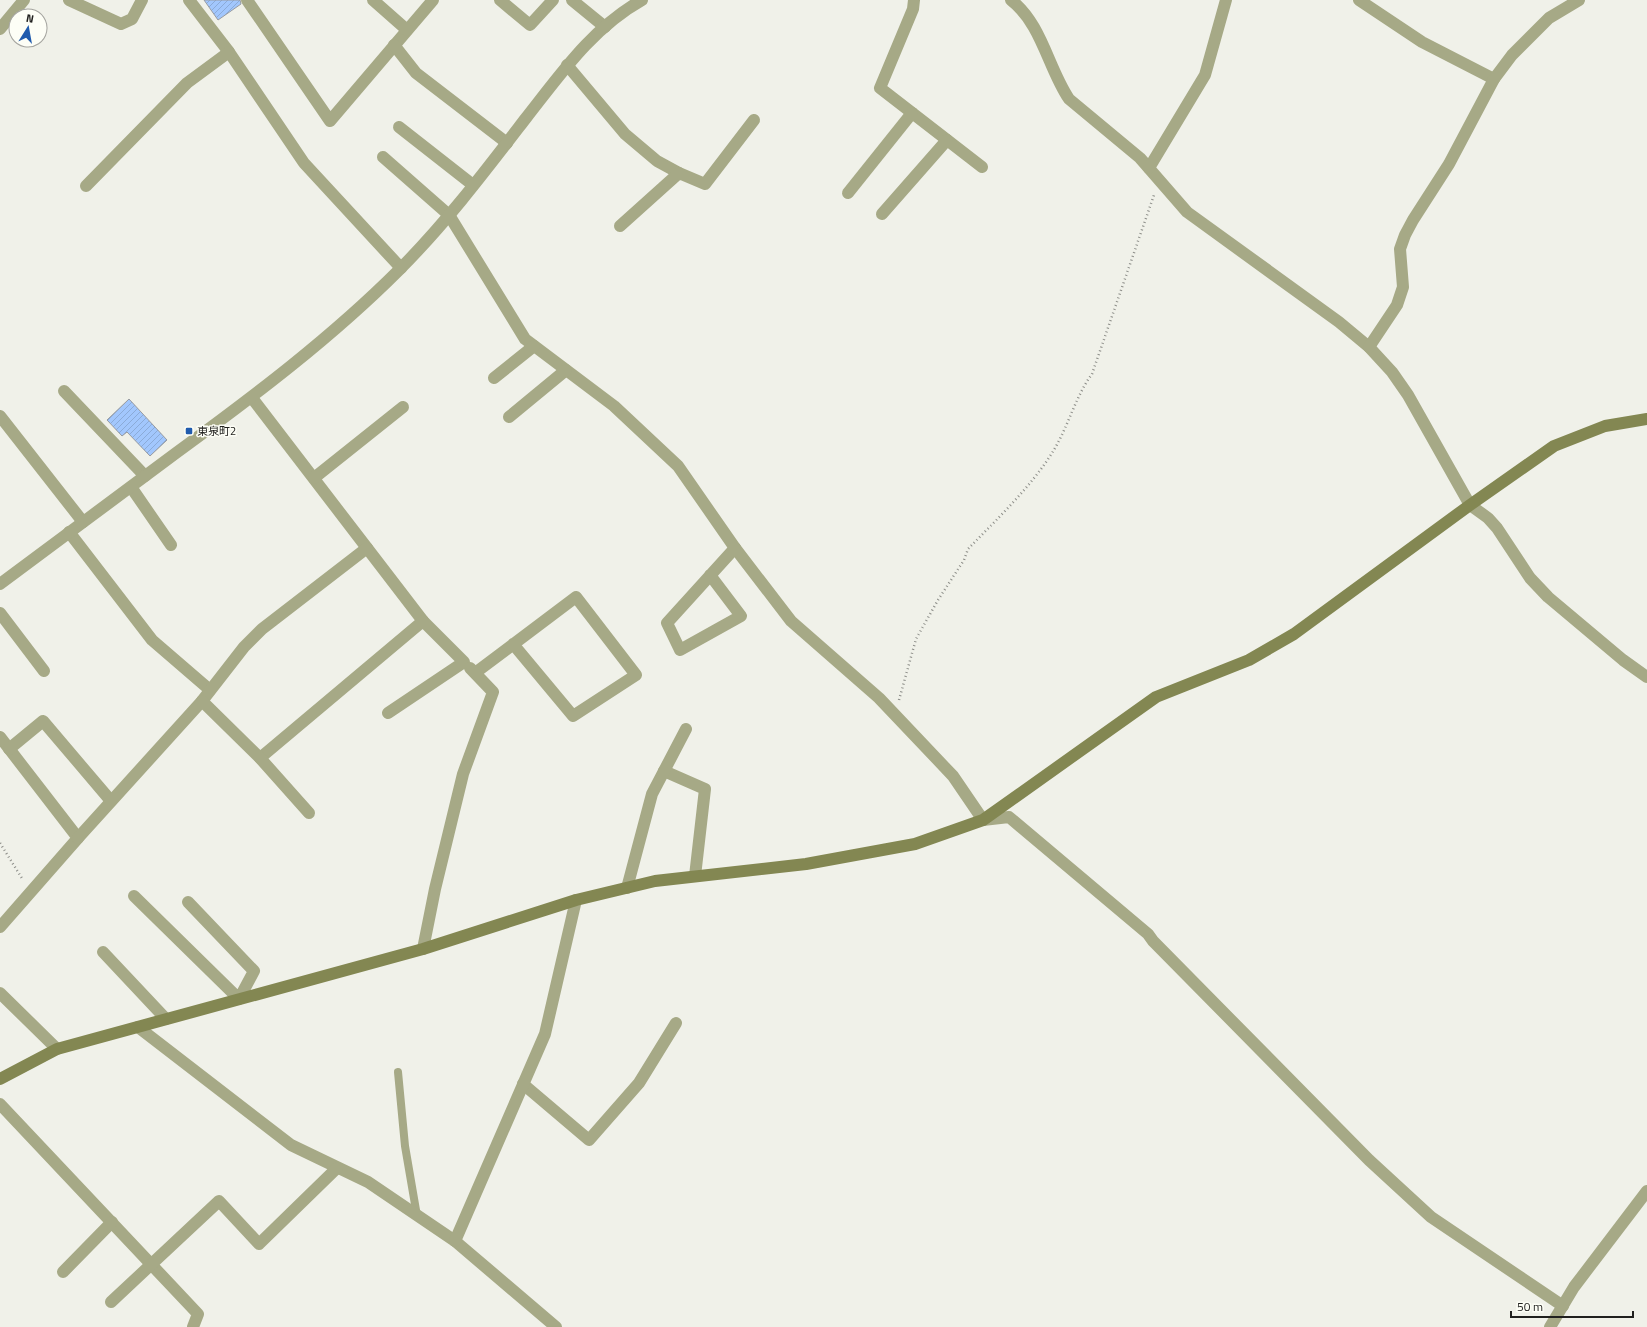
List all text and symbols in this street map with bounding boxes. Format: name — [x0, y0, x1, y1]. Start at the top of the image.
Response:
north arrow — [8, 8, 48, 48]
text: N — [25, 10, 35, 27]
place label: 東泉町2 — [197, 423, 236, 439]
marker: 東泉町2 — [184, 426, 194, 436]
scale bar — [1511, 1293, 1633, 1319]
text: 50 m — [1517, 1297, 1543, 1316]

